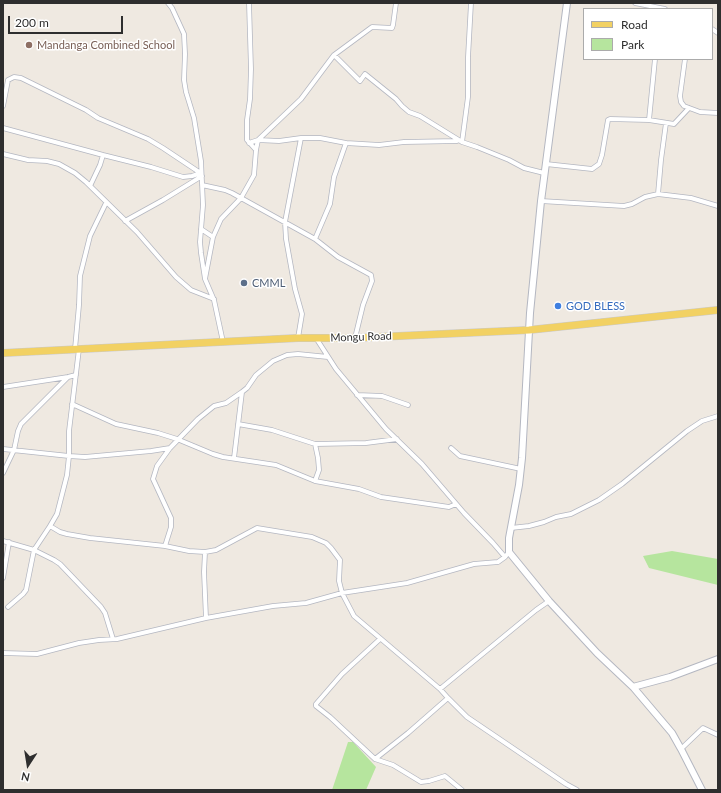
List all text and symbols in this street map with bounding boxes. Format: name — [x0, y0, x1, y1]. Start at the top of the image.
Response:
scale bar — [10, 8, 125, 34]
legend — [583, 8, 713, 60]
text: 200 m — [15, 15, 49, 30]
text: Road — [621, 17, 648, 32]
text: Park — [621, 37, 644, 52]
place label: Mandanga Combined School — [37, 38, 175, 52]
marker: Mandanga Combined School — [24, 40, 34, 50]
place label: CMML — [252, 276, 285, 290]
marker: CMML — [239, 278, 249, 288]
place label: GOD BLESS — [566, 299, 625, 313]
marker: GOD BLESS — [553, 301, 563, 311]
street label: Mongu Road — [330, 329, 392, 345]
north arrow — [8, 745, 48, 785]
text: N — [20, 770, 31, 784]

